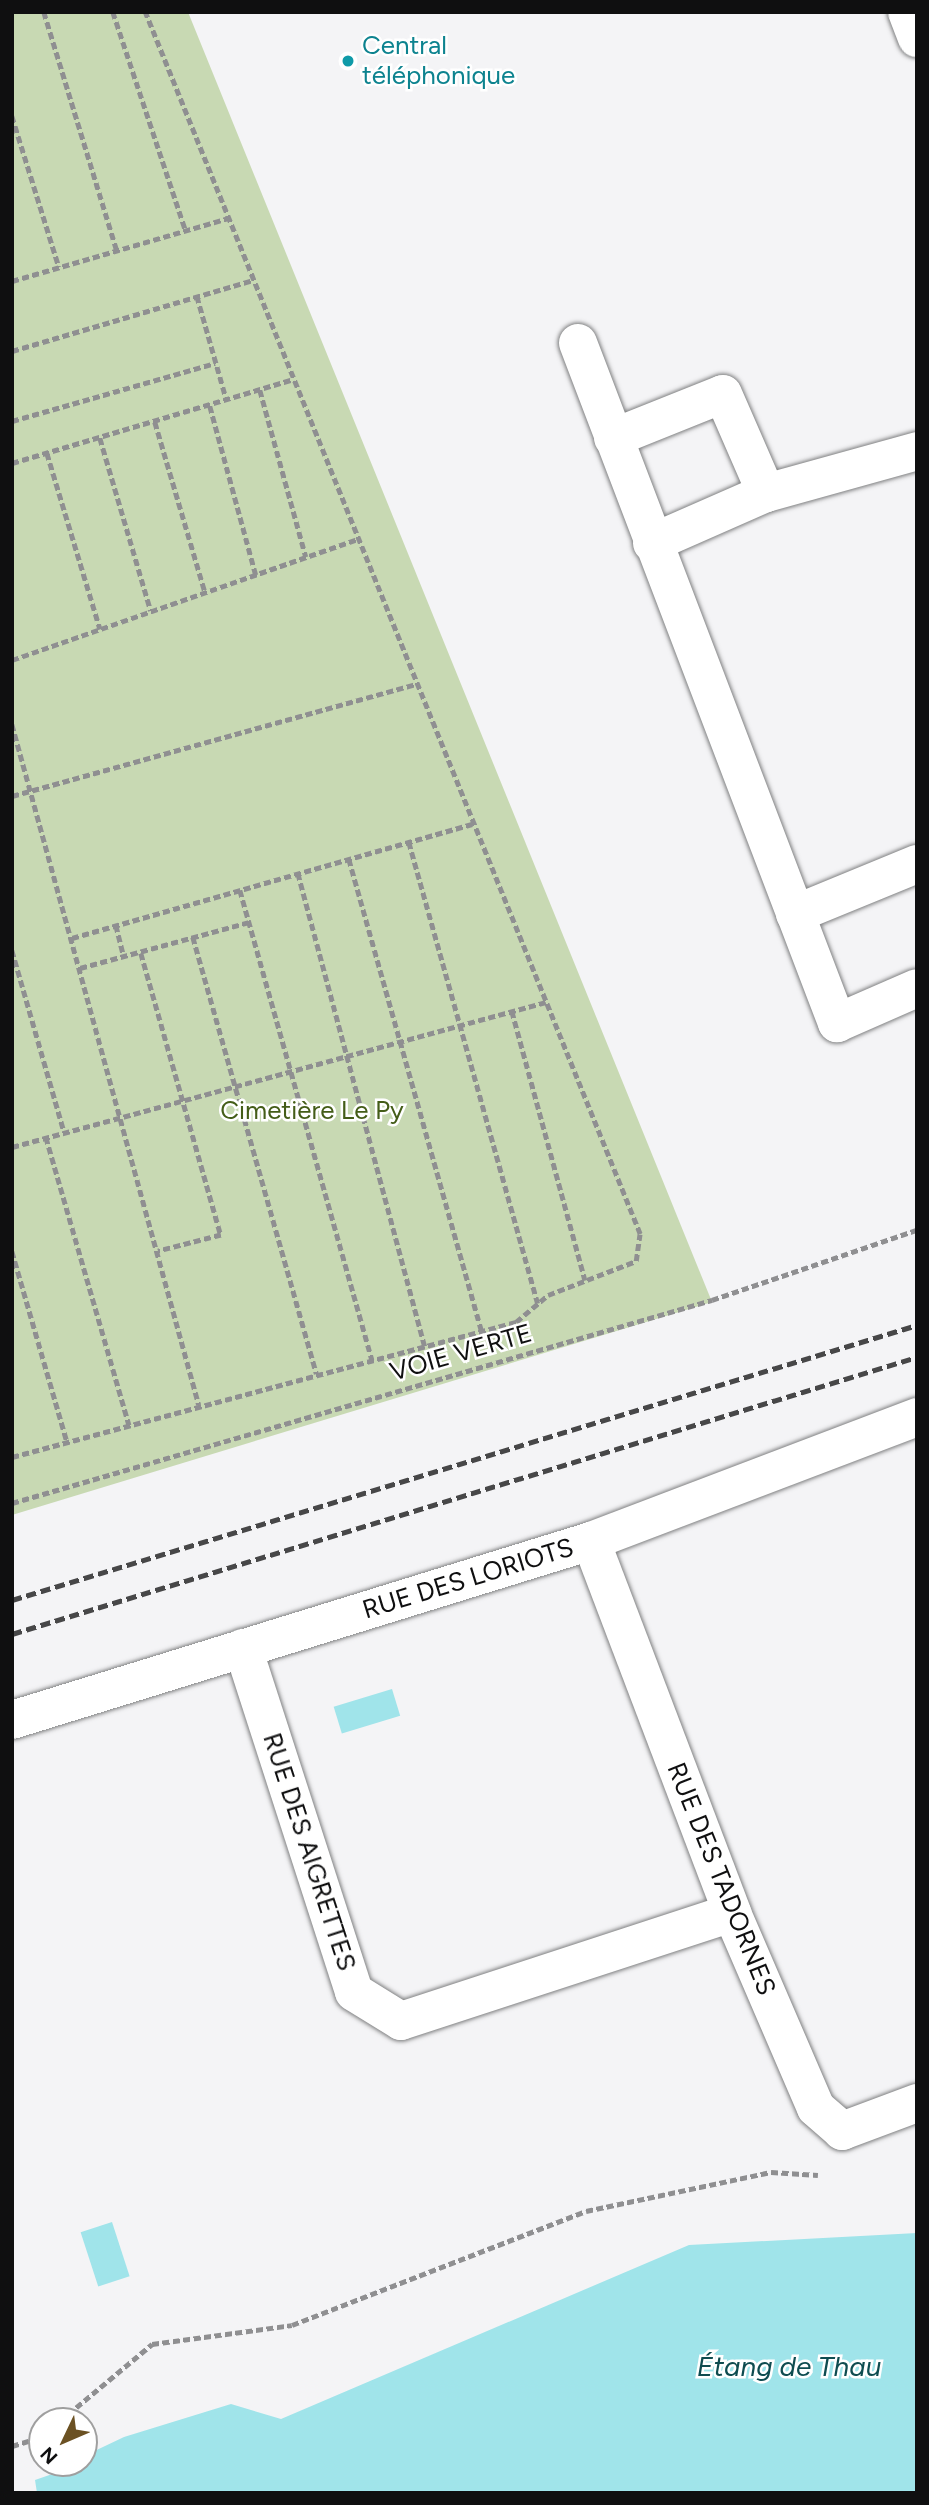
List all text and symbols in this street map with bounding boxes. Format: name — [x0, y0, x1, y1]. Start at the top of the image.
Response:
place label: Central téléphonique — [362, 30, 515, 92]
marker: Central téléphonique — [340, 53, 356, 69]
park label: Cimetière Le Py — [220, 1095, 404, 1127]
street label: VOIE VERTE — [386, 1318, 536, 1388]
street label: RUE DES LORIOTS — [359, 1532, 577, 1626]
street label: RUE DES AIGRETTES — [256, 1729, 362, 1975]
street label: RUE DES TADORNES — [660, 1758, 782, 2000]
water label: Étang de Thau — [697, 2349, 881, 2383]
north arrow — [28, 2407, 98, 2477]
text: N — [36, 2442, 62, 2469]

